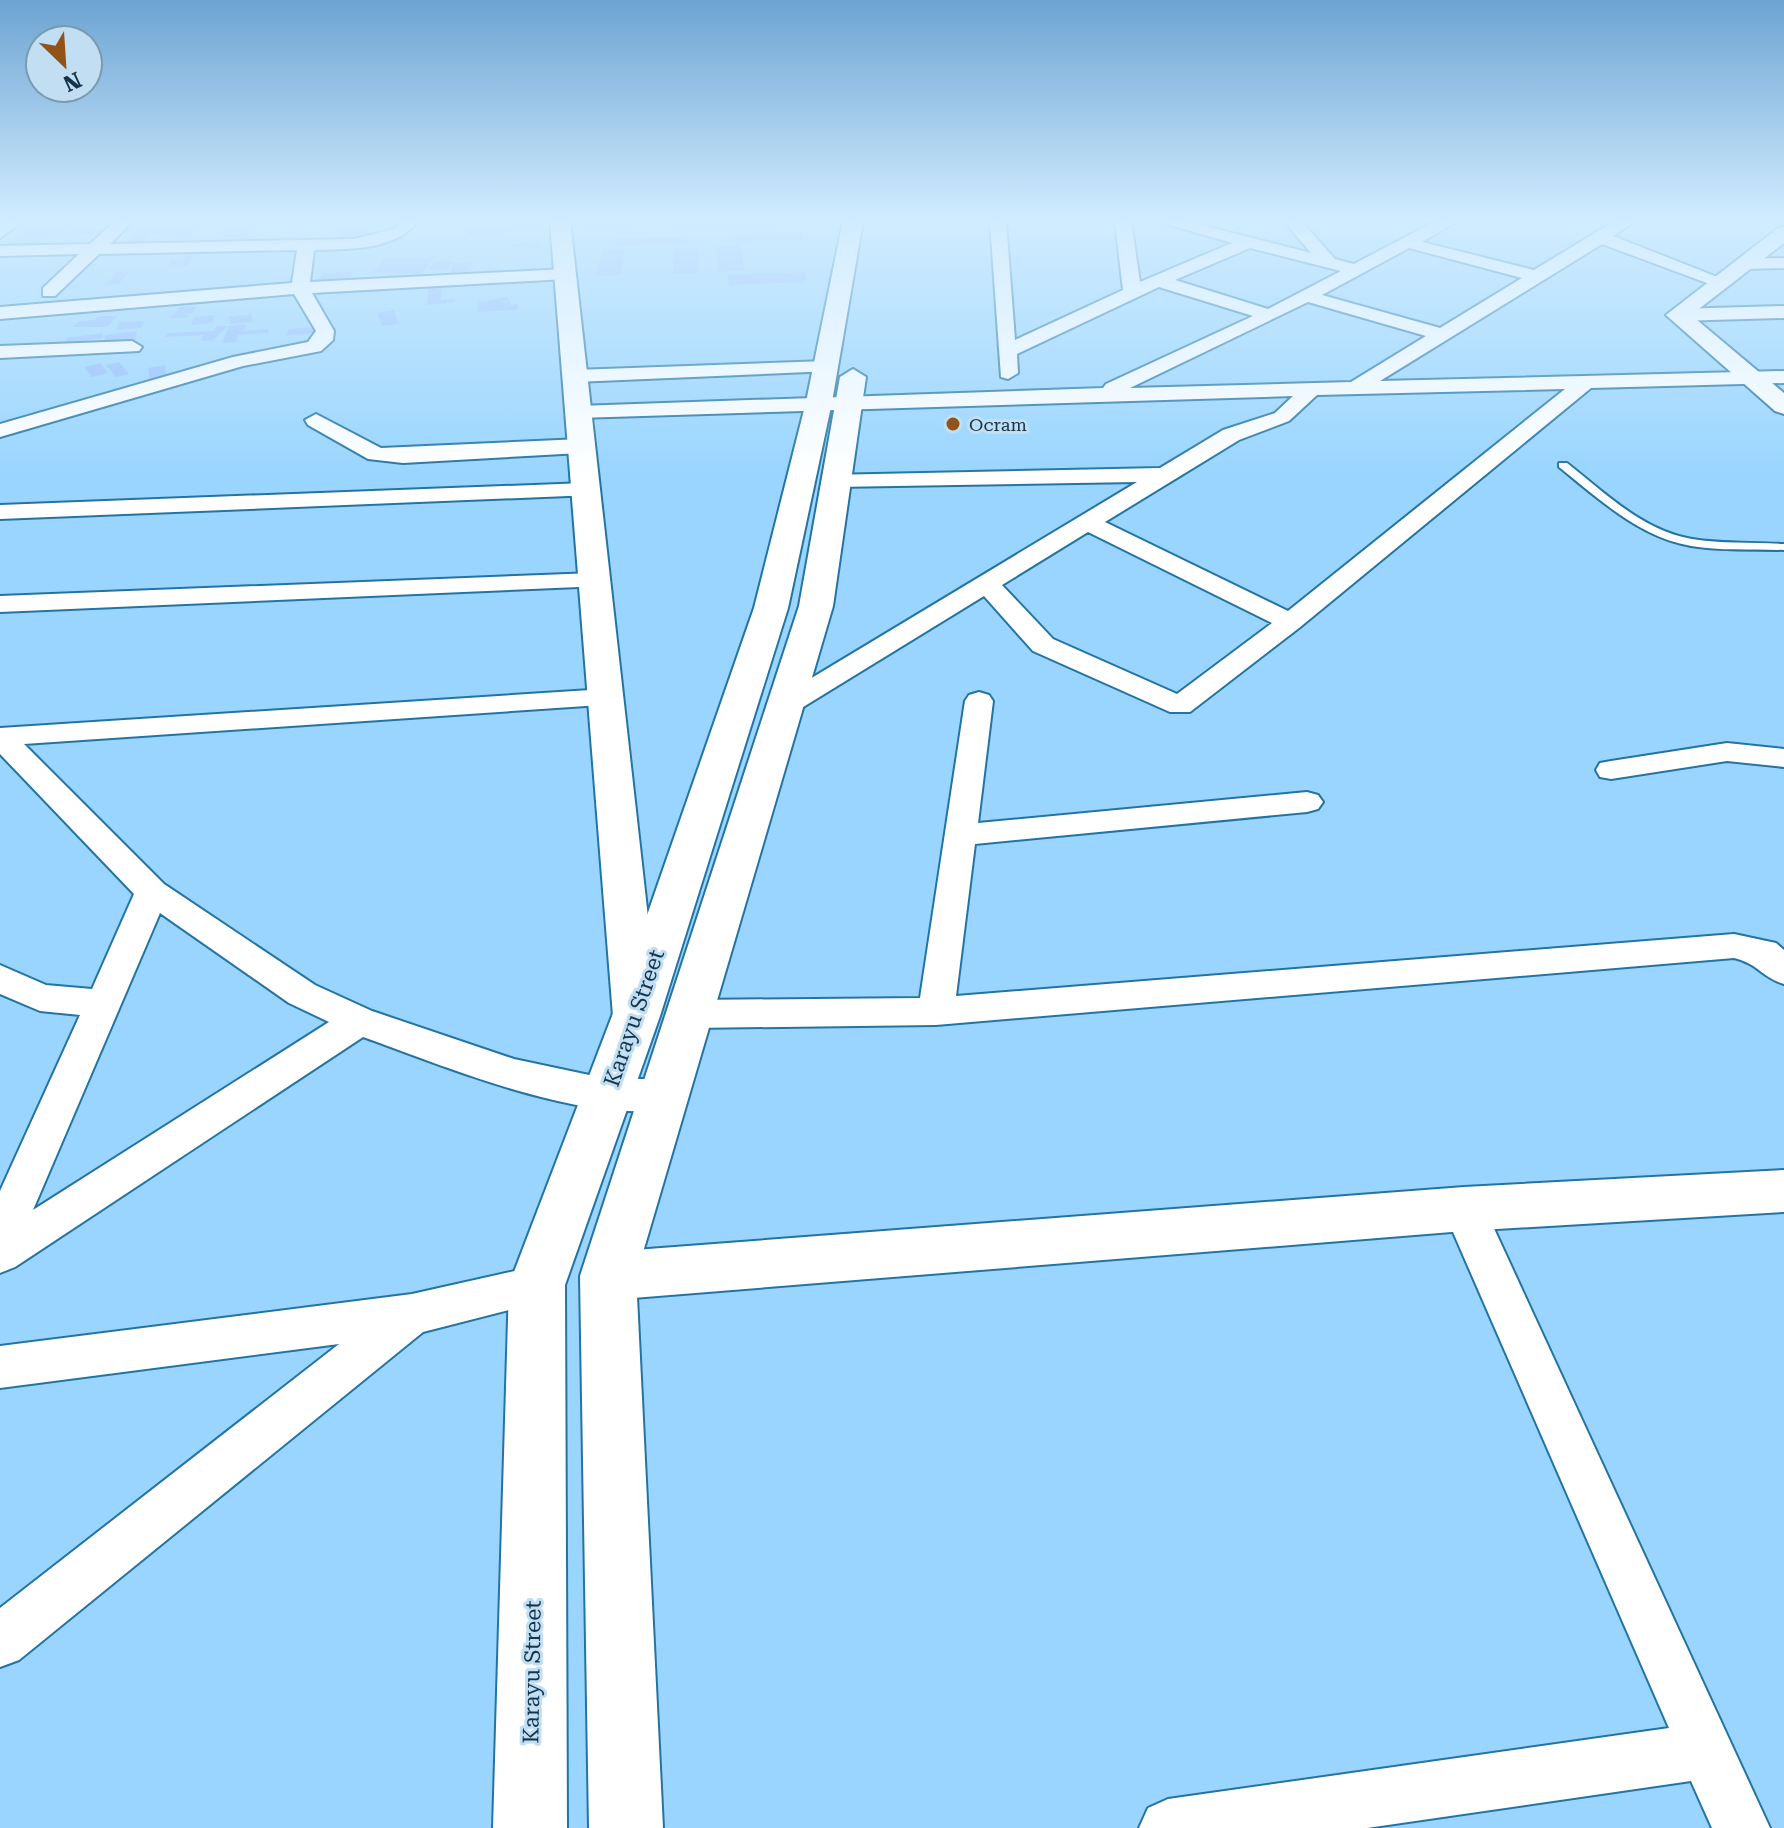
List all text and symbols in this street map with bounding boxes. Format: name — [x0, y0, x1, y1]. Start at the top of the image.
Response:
north arrow — [24, 24, 104, 104]
text: N — [59, 67, 85, 97]
place label: Ocram — [969, 414, 1027, 435]
marker: Ocram — [944, 415, 962, 433]
street label: Karayu Street — [599, 946, 669, 1090]
street label: Karayu Street — [518, 1600, 546, 1744]

